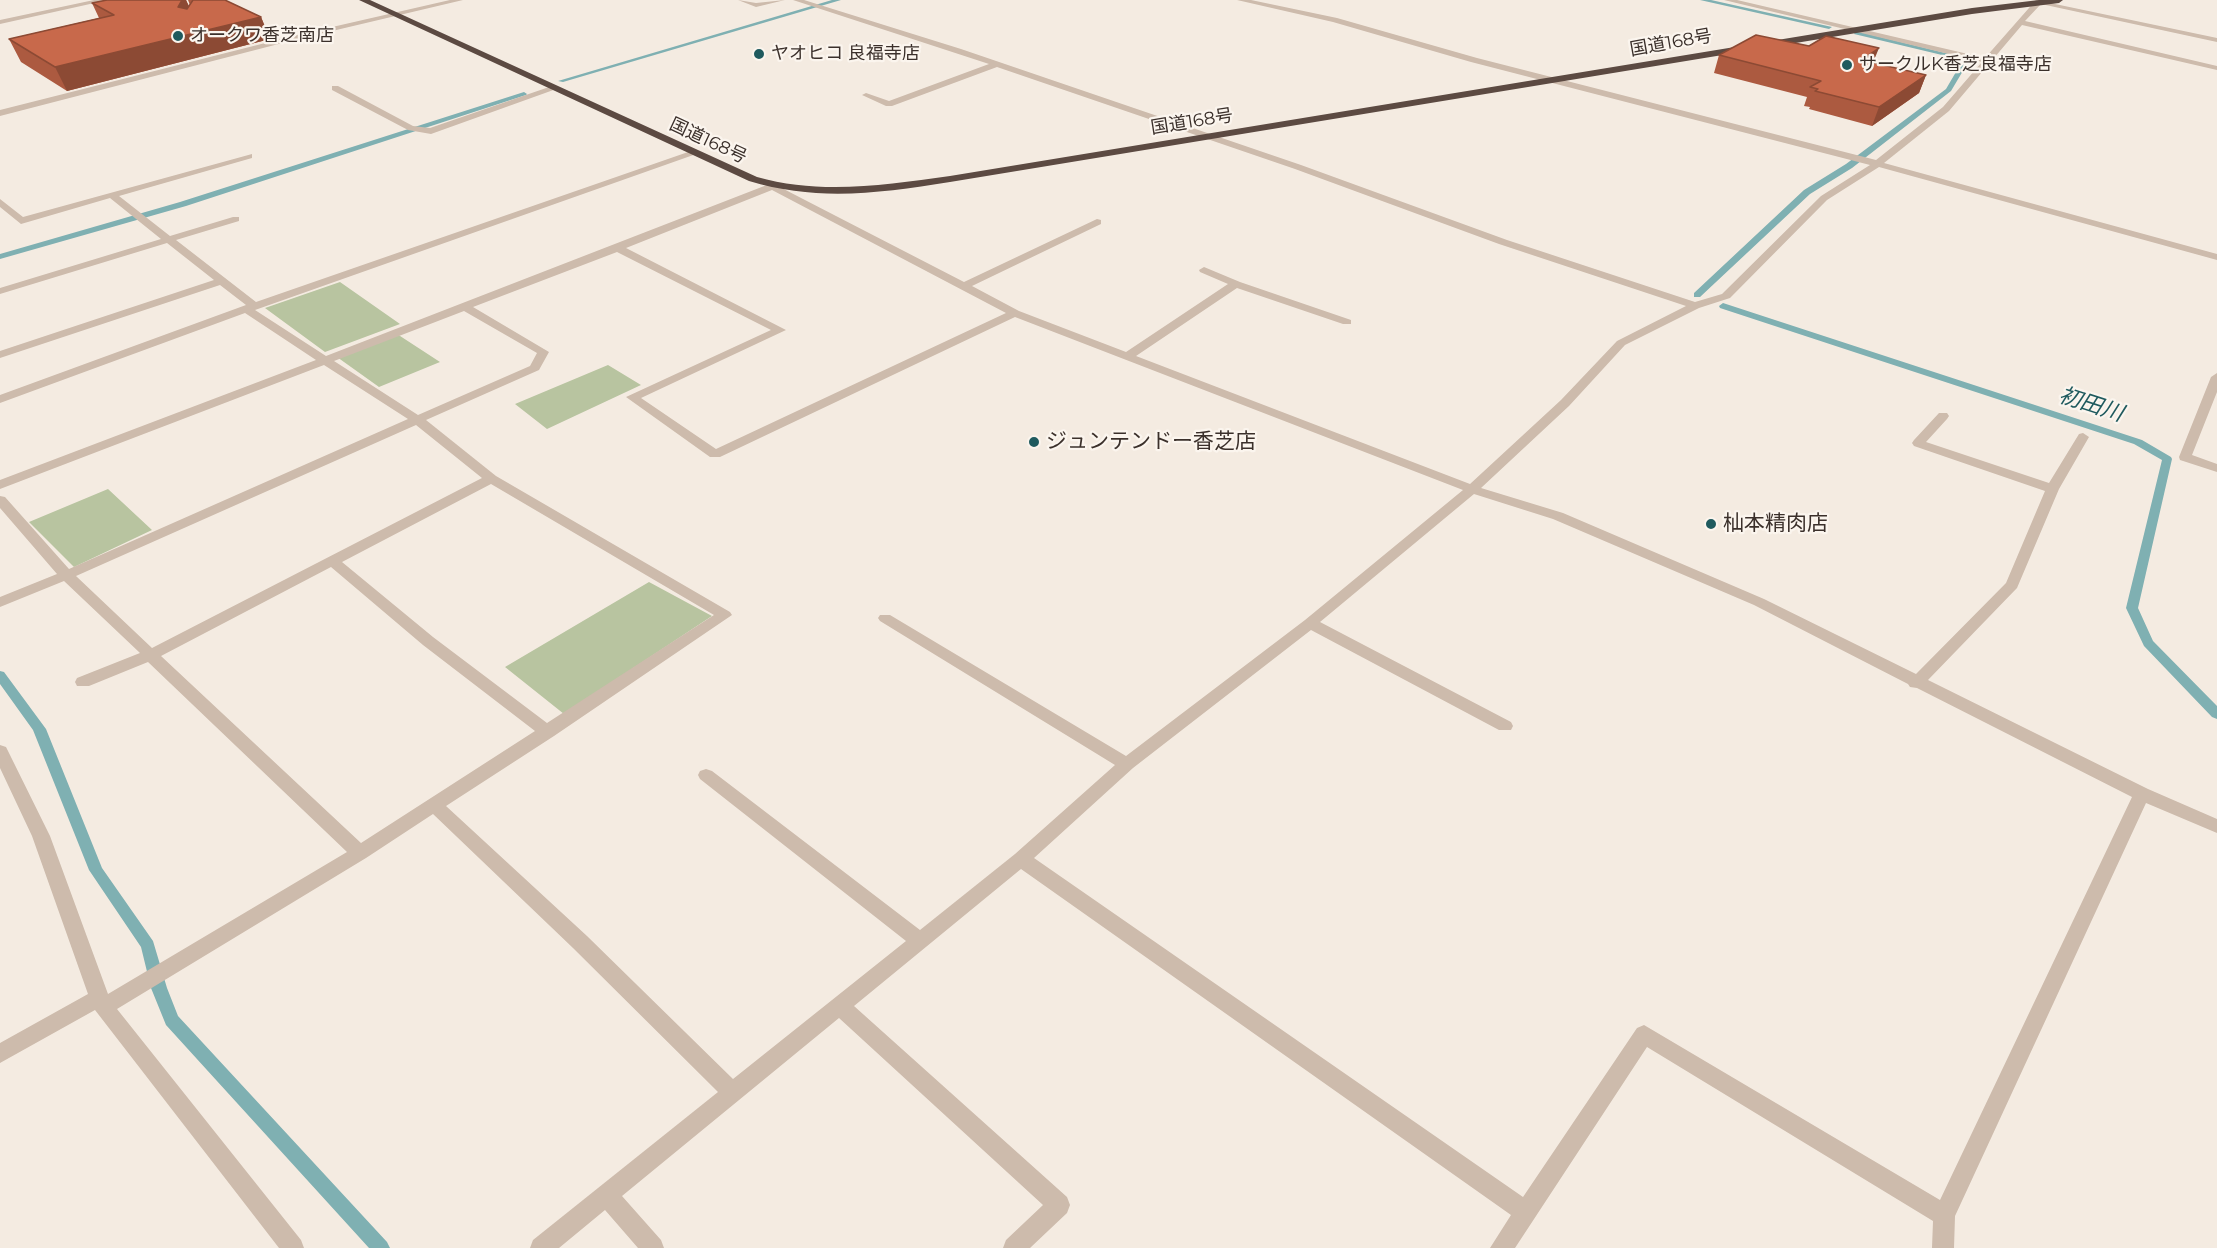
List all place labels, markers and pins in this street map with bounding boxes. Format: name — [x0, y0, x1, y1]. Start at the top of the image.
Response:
place label: オークワ香芝南店 — [190, 25, 334, 47]
marker: オークワ香芝南店 — [171, 29, 185, 43]
place label: ヤオヒコ 良福寺店 — [771, 43, 920, 65]
marker: ヤオヒコ 良福寺店 — [752, 47, 766, 61]
place label: サークルK香芝良福寺店 — [1859, 54, 2052, 76]
marker: サークルK香芝良福寺店 — [1840, 58, 1854, 72]
place label: ジュンテンドー香芝店 — [1046, 429, 1256, 455]
marker: ジュンテンドー香芝店 — [1027, 435, 1041, 449]
place label: 杣本精肉店 — [1723, 511, 1828, 537]
marker: 杣本精肉店 — [1704, 517, 1718, 531]

